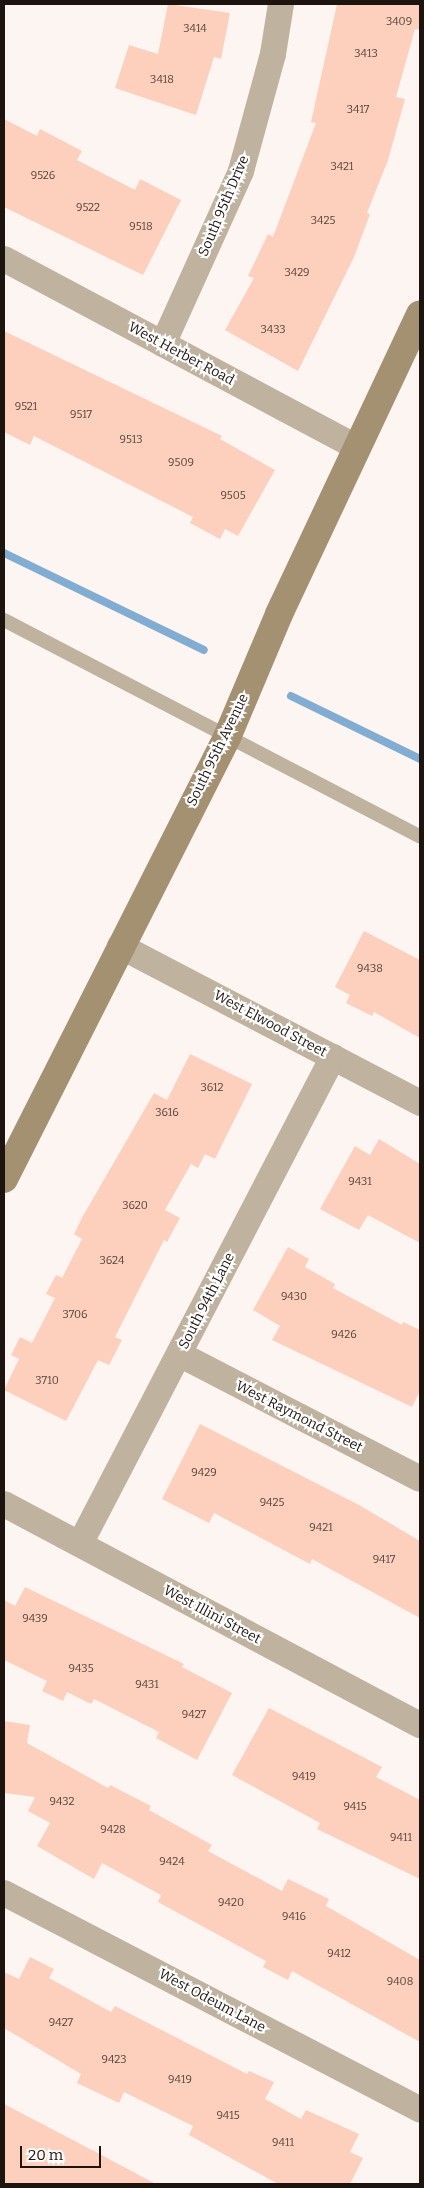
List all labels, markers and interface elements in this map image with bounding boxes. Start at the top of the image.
house number: 3409 [386,15,412,29]
house number: 3414 [183,22,207,36]
house number: 3413 [354,47,378,61]
house number: 3418 [150,73,174,87]
house number: 3417 [347,103,369,117]
street label: South 95th Drive [195,153,253,259]
house number: 3421 [330,160,354,174]
house number: 9526 [31,169,55,183]
house number: 9522 [76,201,100,215]
house number: 3425 [311,214,335,228]
house number: 9518 [129,220,153,234]
house number: 3429 [284,266,310,280]
street label: West Herber Road [125,319,237,389]
house number: 3433 [260,323,286,337]
house number: 9521 [15,400,37,414]
house number: 9517 [70,408,92,422]
house number: 9513 [120,433,142,447]
house number: 9509 [168,456,194,470]
house number: 9505 [220,489,246,503]
street label: South 95th Avenue [184,691,252,809]
house number: 9438 [357,962,383,976]
street label: West Elwood Street [211,987,329,1061]
house number: 3612 [200,1081,224,1095]
house number: 3616 [155,1106,179,1120]
house number: 9431 [348,1175,372,1189]
house number: 3620 [122,1199,148,1213]
street label: South 94th Lane [175,1250,239,1352]
house number: 3624 [99,1254,125,1268]
house number: 9430 [281,1290,307,1304]
house number: 3706 [62,1308,88,1322]
house number: 9426 [331,1328,357,1342]
house number: 3710 [35,1374,59,1388]
street label: West Raymond Street [233,1378,365,1456]
house number: 9429 [191,1466,217,1480]
house number: 9425 [260,1496,284,1510]
house number: 9421 [309,1521,333,1535]
house number: 9417 [373,1553,395,1567]
street label: West Illini Street [160,1582,264,1648]
house number: 9439 [22,1612,48,1626]
house number: 9435 [68,1662,94,1676]
house number: 9431 [135,1678,159,1692]
house number: 9427 [182,1708,206,1722]
house number: 9419 [292,1770,316,1784]
house number: 9432 [49,1795,75,1809]
house number: 9415 [343,1800,367,1814]
house number: 9428 [100,1823,126,1837]
house number: 9411 [390,1831,412,1845]
house number: 9424 [159,1855,185,1869]
house number: 9420 [218,1896,244,1910]
house number: 9416 [282,1910,306,1924]
house number: 9412 [327,1947,351,1961]
street label: West Odeum Lane [156,1966,268,2036]
house number: 9408 [387,1975,413,1989]
house number: 9427 [49,2016,73,2030]
house number: 9423 [101,2053,127,2067]
house number: 9419 [168,2073,192,2087]
house number: 9415 [216,2109,240,2123]
scale bar [22,2136,104,2168]
house number: 9411 [272,2136,294,2150]
text: 20 m [28,2146,63,2164]

